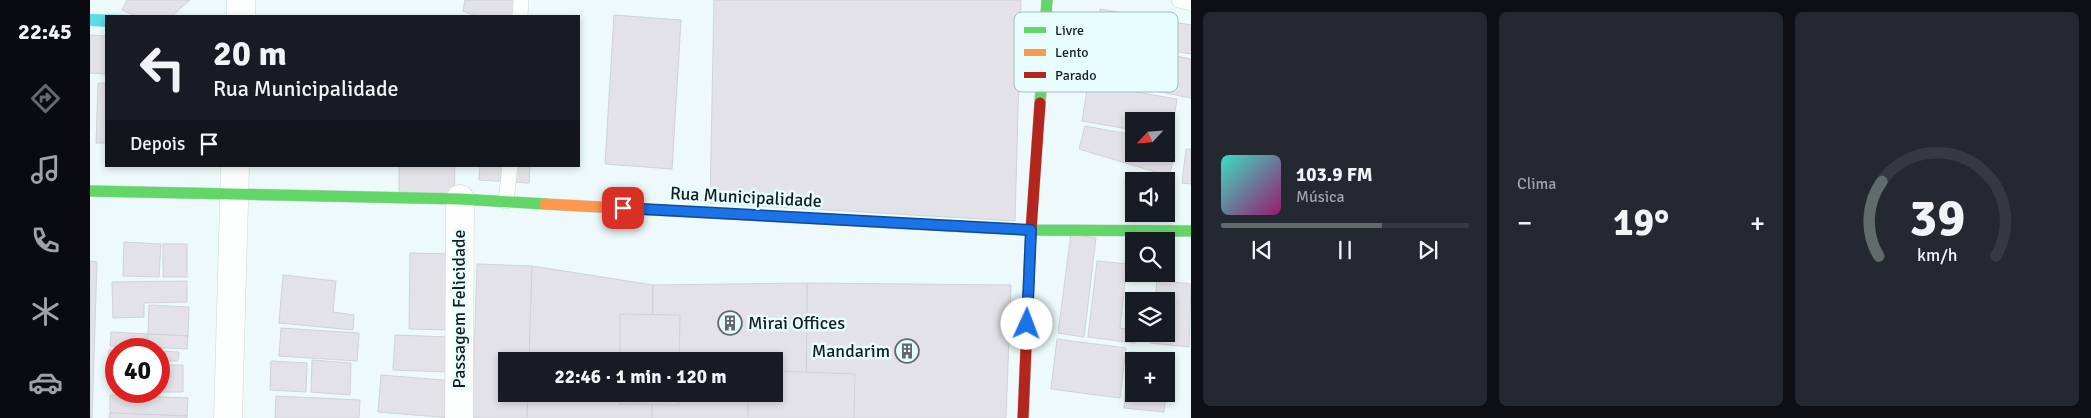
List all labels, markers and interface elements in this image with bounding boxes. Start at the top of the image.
legend [1014,12,1178,92]
text: 22:45 [18,18,72,45]
text: Livre [1055,22,1084,39]
text: 20 m [213,32,287,75]
icon: left [130,35,195,100]
text: Lento [1055,44,1089,61]
text: Parado [1055,67,1097,84]
text: Rua Municipalidade [213,75,399,102]
icon: directions [28,81,63,116]
north arrow [1125,112,1175,162]
map controls [1125,112,1175,402]
icon: arrive [195,130,223,158]
text: Depois [130,132,185,156]
icon: music [28,152,63,187]
text: 103.9 FM [1296,163,1373,187]
button: sound [1125,172,1175,222]
text: Clima [1517,174,1556,194]
street label: Rua Municipalidade [670,182,822,212]
text: 39 [1909,186,1965,250]
pin [602,187,644,229]
text: Música [1296,187,1345,207]
icon: arrive [609,194,637,222]
text: 19° [1613,199,1669,246]
text: − [1517,206,1532,240]
text: + [1750,206,1765,240]
icon: phone [28,223,63,258]
street label: Passagem Felicidade [448,229,470,389]
button: search [1125,232,1175,282]
icon: previous [1248,236,1276,264]
icon: pause [1331,236,1359,264]
icon: next [1414,236,1442,264]
text: km/h [1917,244,1957,266]
button: layers [1125,292,1175,342]
icon: climate [28,294,63,329]
position arrow [1000,297,1052,349]
building icon: Mirai Offices [717,310,743,336]
place label: Mirai Offices [748,312,845,334]
speed limit sign: 40 [105,338,170,403]
building icon: Mandarim [894,338,920,364]
place label: Mandarim [812,340,890,362]
button: + [1125,352,1175,402]
icon: car [28,365,63,400]
text: 22:46 · 1 min · 120 m [554,365,727,389]

